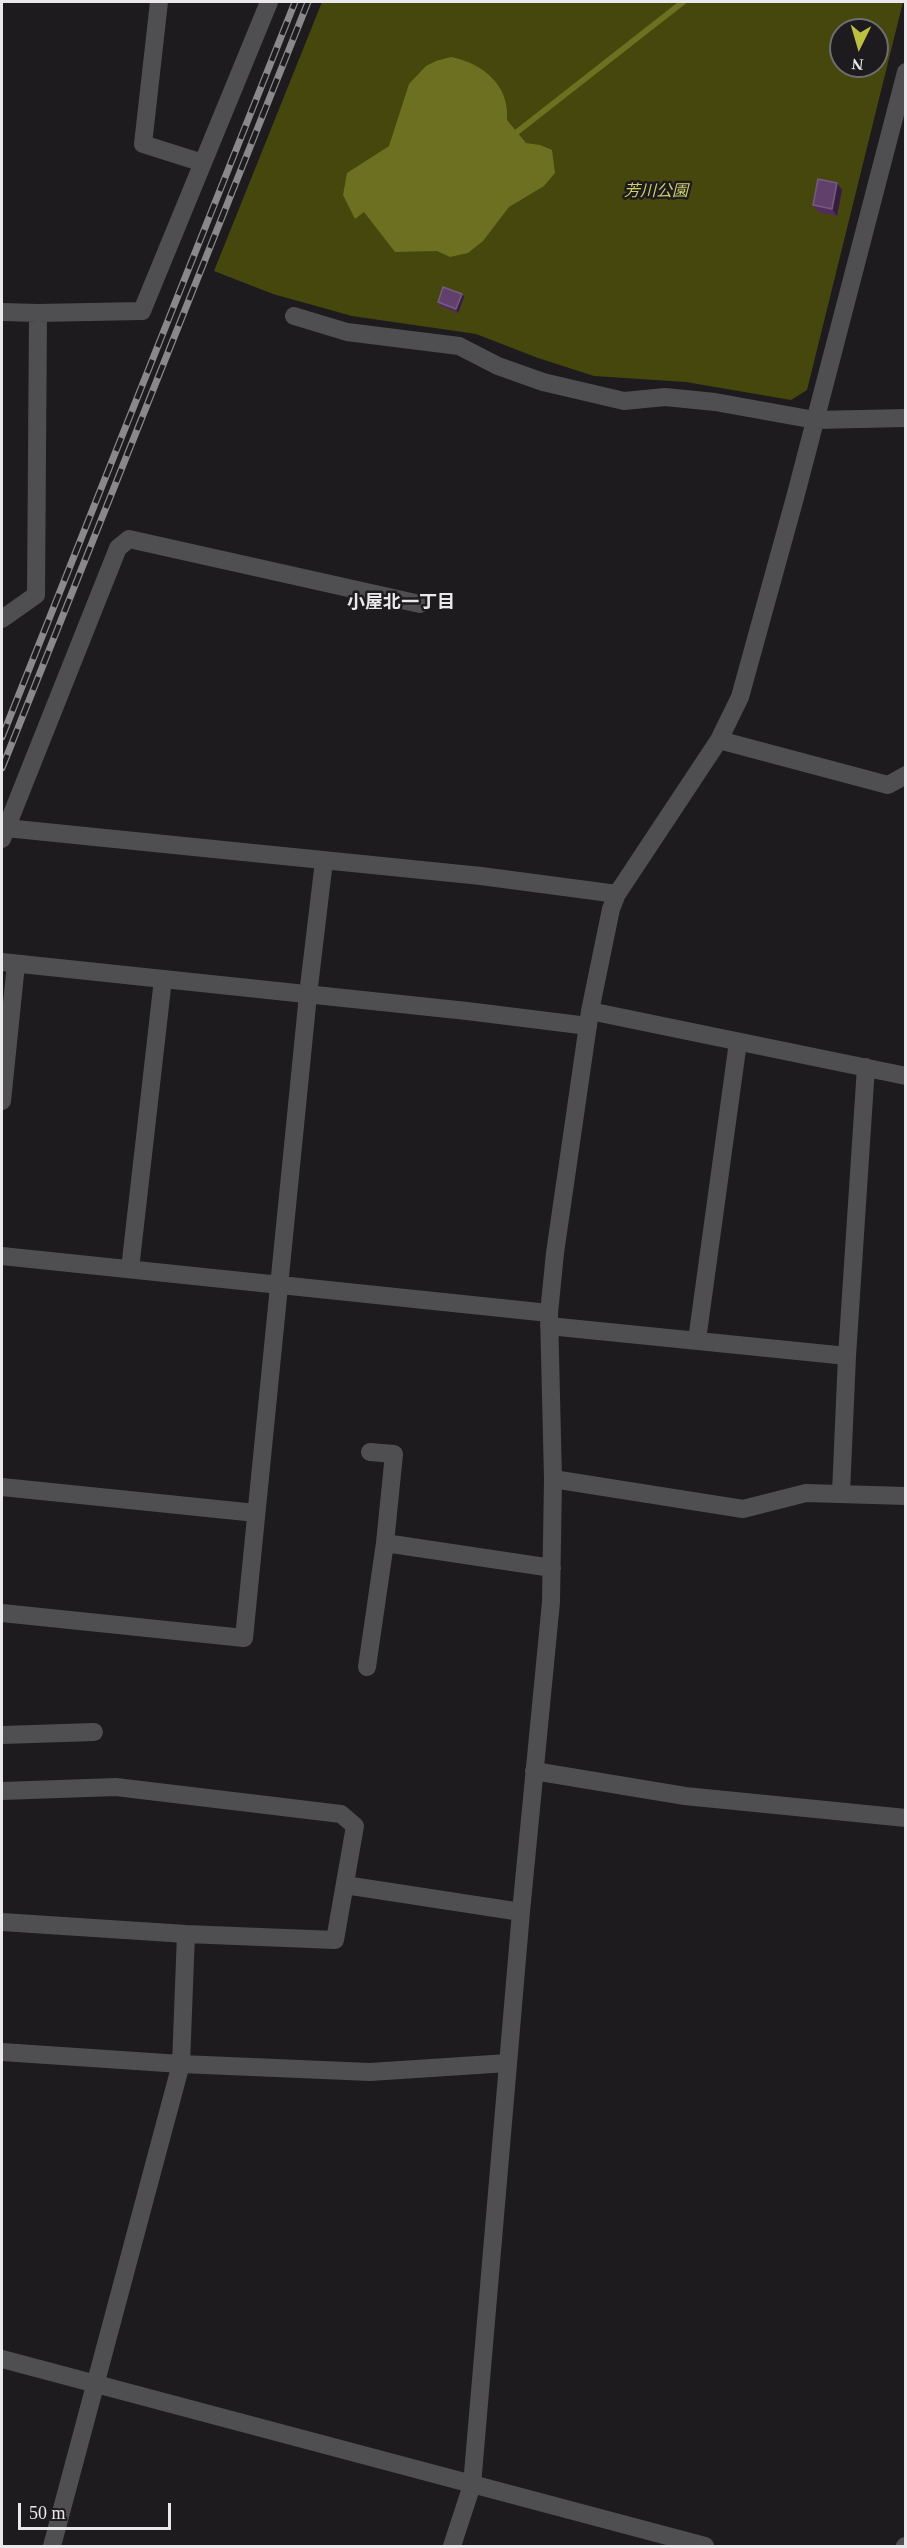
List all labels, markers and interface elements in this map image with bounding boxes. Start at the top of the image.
north arrow [829,18,889,78]
text: N [851,55,864,73]
park label: 芳川公園 [624,180,688,200]
district label: 小屋北一丁目 [347,590,455,612]
scale bar [21,2491,174,2529]
text: 50 m [29,2503,66,2523]

